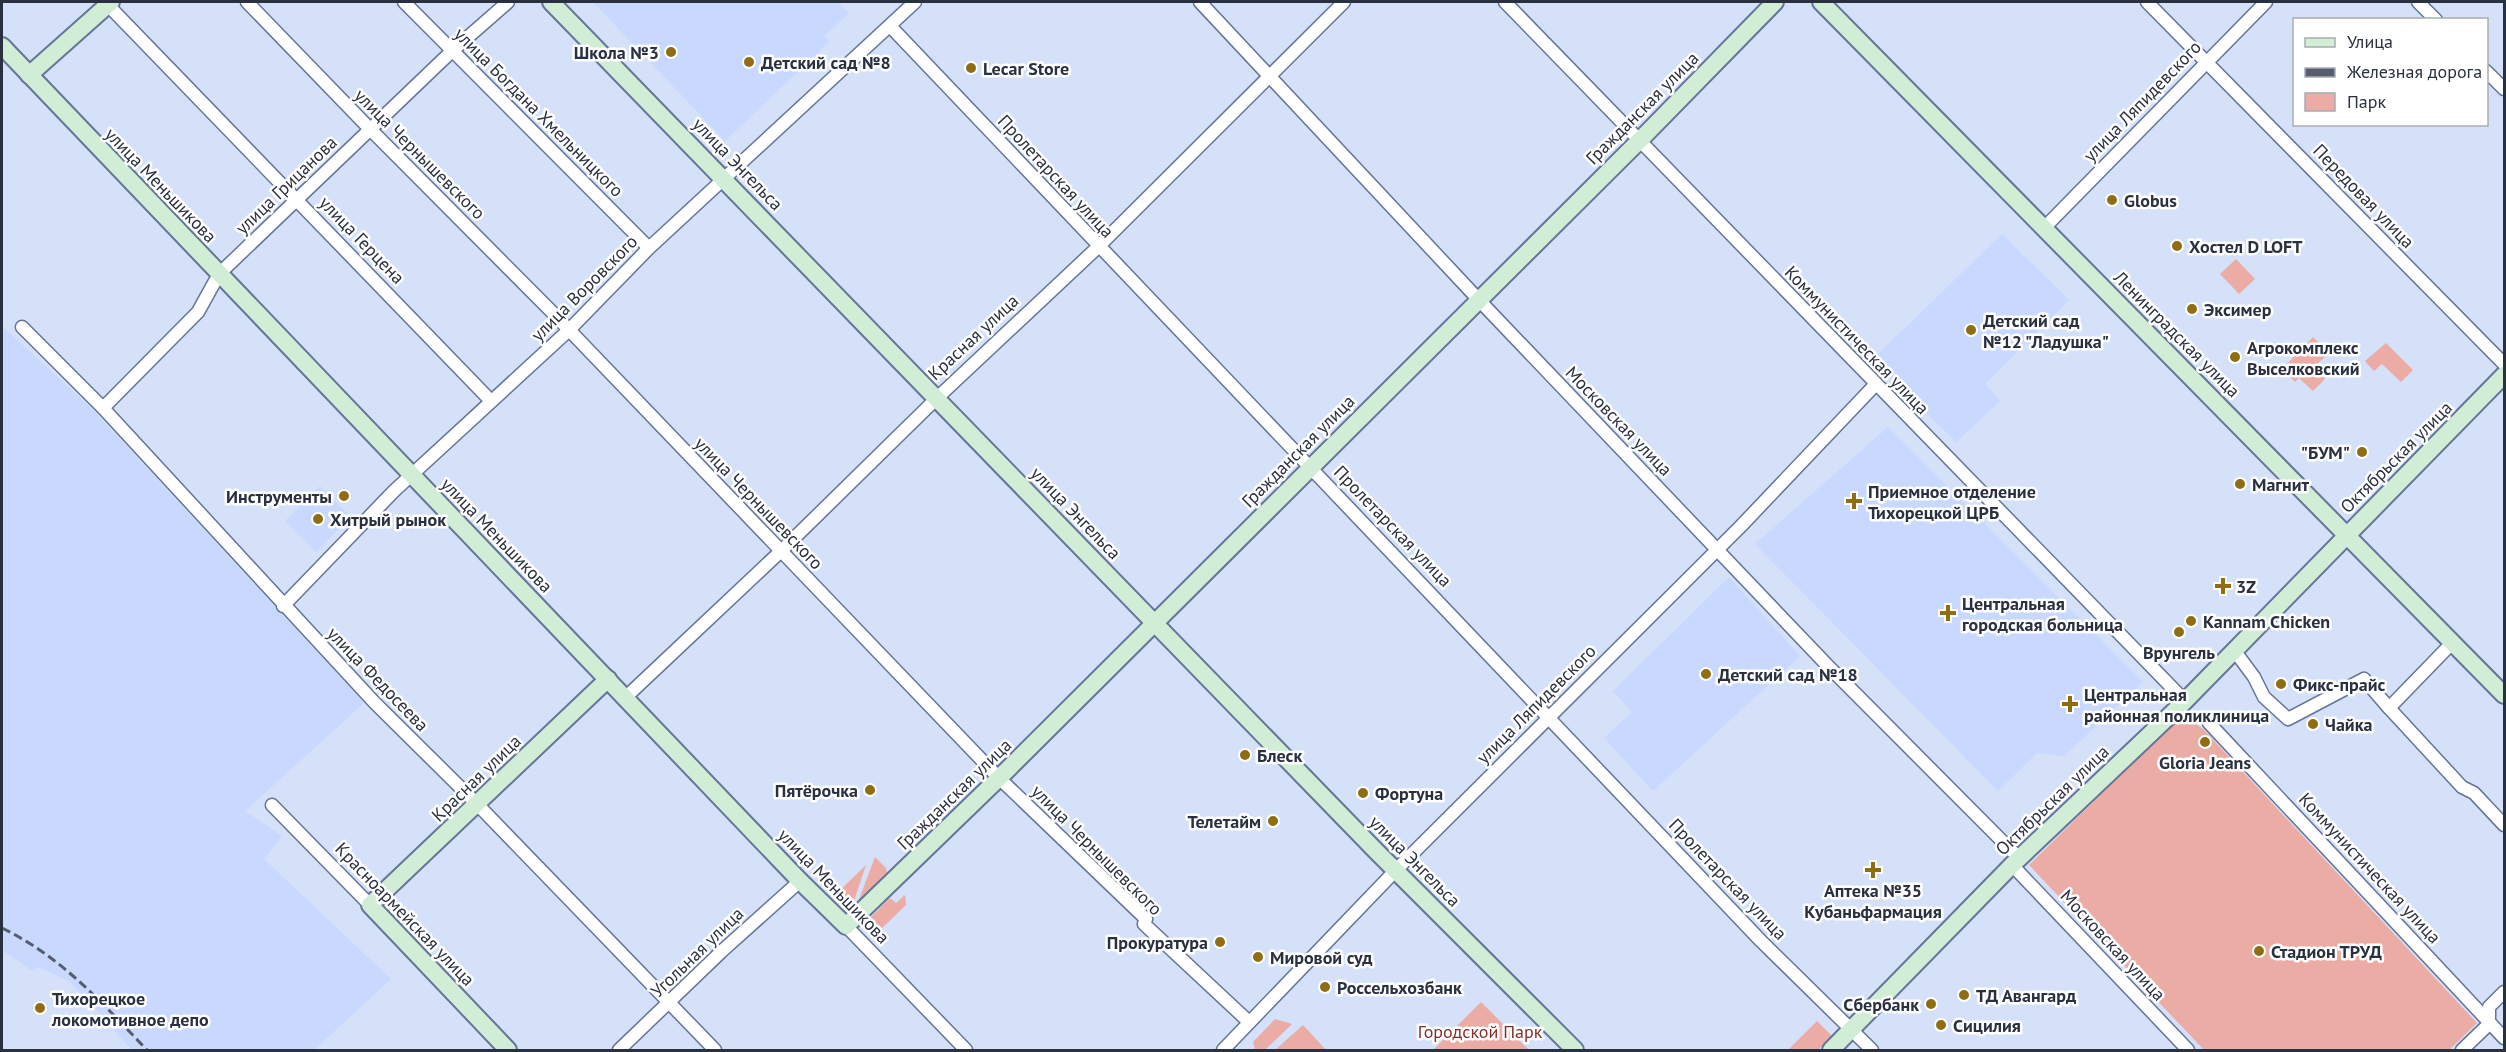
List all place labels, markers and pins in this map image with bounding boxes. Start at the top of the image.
place label: Школа №3 [574,41,659,64]
marker: Школа №3 [664,45,678,59]
place label: Детский сад №8 [761,51,891,74]
marker: Детский сад №8 [742,55,756,69]
place label: Lecar Store [983,57,1069,80]
marker: Lecar Store [964,61,978,75]
place label: Globus [2124,189,2177,212]
marker: Globus [2105,193,2119,207]
place label: Хостел D LOFT [2189,235,2303,258]
marker: Хостел D LOFT [2170,239,2184,253]
place label: Эксимер [2204,298,2272,321]
marker: Эксимер [2185,302,2199,316]
place label: Детский сад №12 "Ладушка" [1983,309,2109,353]
marker: Детский сад №12 "Ладушка" [1964,323,1978,337]
place label: Агрокомплекс Выселковский [2247,336,2360,380]
marker: Агрокомплекс Выселковский [2228,350,2242,364]
place label: "БУМ" [2301,441,2350,464]
marker: "БУМ" [2355,445,2369,459]
place label: Магнит [2252,473,2310,496]
marker: Магнит [2233,477,2247,491]
place label: Приемное отделение Тихорецкой ЦРБ [1868,480,2036,524]
place label: Инструменты [226,485,332,508]
marker: Инструменты [337,489,351,503]
marker: Приемное отделение Тихорецкой ЦРБ [1845,492,1863,510]
place label: Хитрый рынок [330,508,446,531]
marker: Хитрый рынок [311,512,325,526]
place label: 3Z [2236,575,2256,598]
marker: 3Z [2214,577,2232,595]
place label: Центральная городская больница [1962,592,2123,636]
marker: Центральная городская больница [1939,604,1957,622]
place label: Kannam Chicken [2203,610,2330,633]
marker: Kannam Chicken [2184,614,2198,628]
marker: Врунгель [2172,625,2186,639]
place label: Врунгель [2143,641,2215,664]
place label: Детский сад №18 [1718,663,1858,686]
marker: Детский сад №18 [1699,667,1713,681]
place label: Фикс-прайс [2293,673,2385,696]
marker: Фикс-прайс [2274,677,2288,691]
place label: Центральная районная поликлиница [2084,683,2269,727]
marker: Центральная районная поликлиница [2061,695,2079,713]
place label: Чайка [2325,713,2372,736]
marker: Чайка [2306,717,2320,731]
marker: Gloria Jeans [2198,735,2212,749]
place label: Блеск [1257,744,1302,767]
marker: Блеск [1238,748,1252,762]
place label: Gloria Jeans [2159,751,2251,774]
place label: Пятёрочка [775,779,858,802]
place label: Фортуна [1375,782,1443,805]
marker: Пятёрочка [863,783,877,797]
marker: Фортуна [1356,786,1370,800]
place label: Телетайм [1187,810,1261,833]
marker: Телетайм [1266,814,1280,828]
marker: Аптека №35 Кубаньфармация [1866,863,1880,877]
place label: Аптека №35 Кубаньфармация [1804,879,1942,923]
place label: Прокуратура [1107,931,1208,954]
marker: Прокуратура [1213,935,1227,949]
place label: Стадион ТРУД [2271,940,2382,963]
marker: Стадион ТРУД [2252,944,2266,958]
place label: Мировой суд [1270,946,1373,969]
marker: Мировой суд [1251,950,1265,964]
place label: Россельхозбанк [1337,976,1462,999]
marker: Россельхозбанк [1318,980,1332,994]
place label: ТД Авангард [1976,984,2076,1007]
place label: Тихорецкое локомотивное депо [51,987,209,1031]
marker: ТД Авангард [1957,988,1971,1002]
place label: Сбербанк [1843,993,1919,1016]
marker: Сбербанк [1924,997,1938,1011]
marker: Тихорецкое локомотивное депо [33,1001,47,1015]
place label: Сицилия [1953,1014,2021,1037]
marker: Сицилия [1934,1018,1948,1032]

